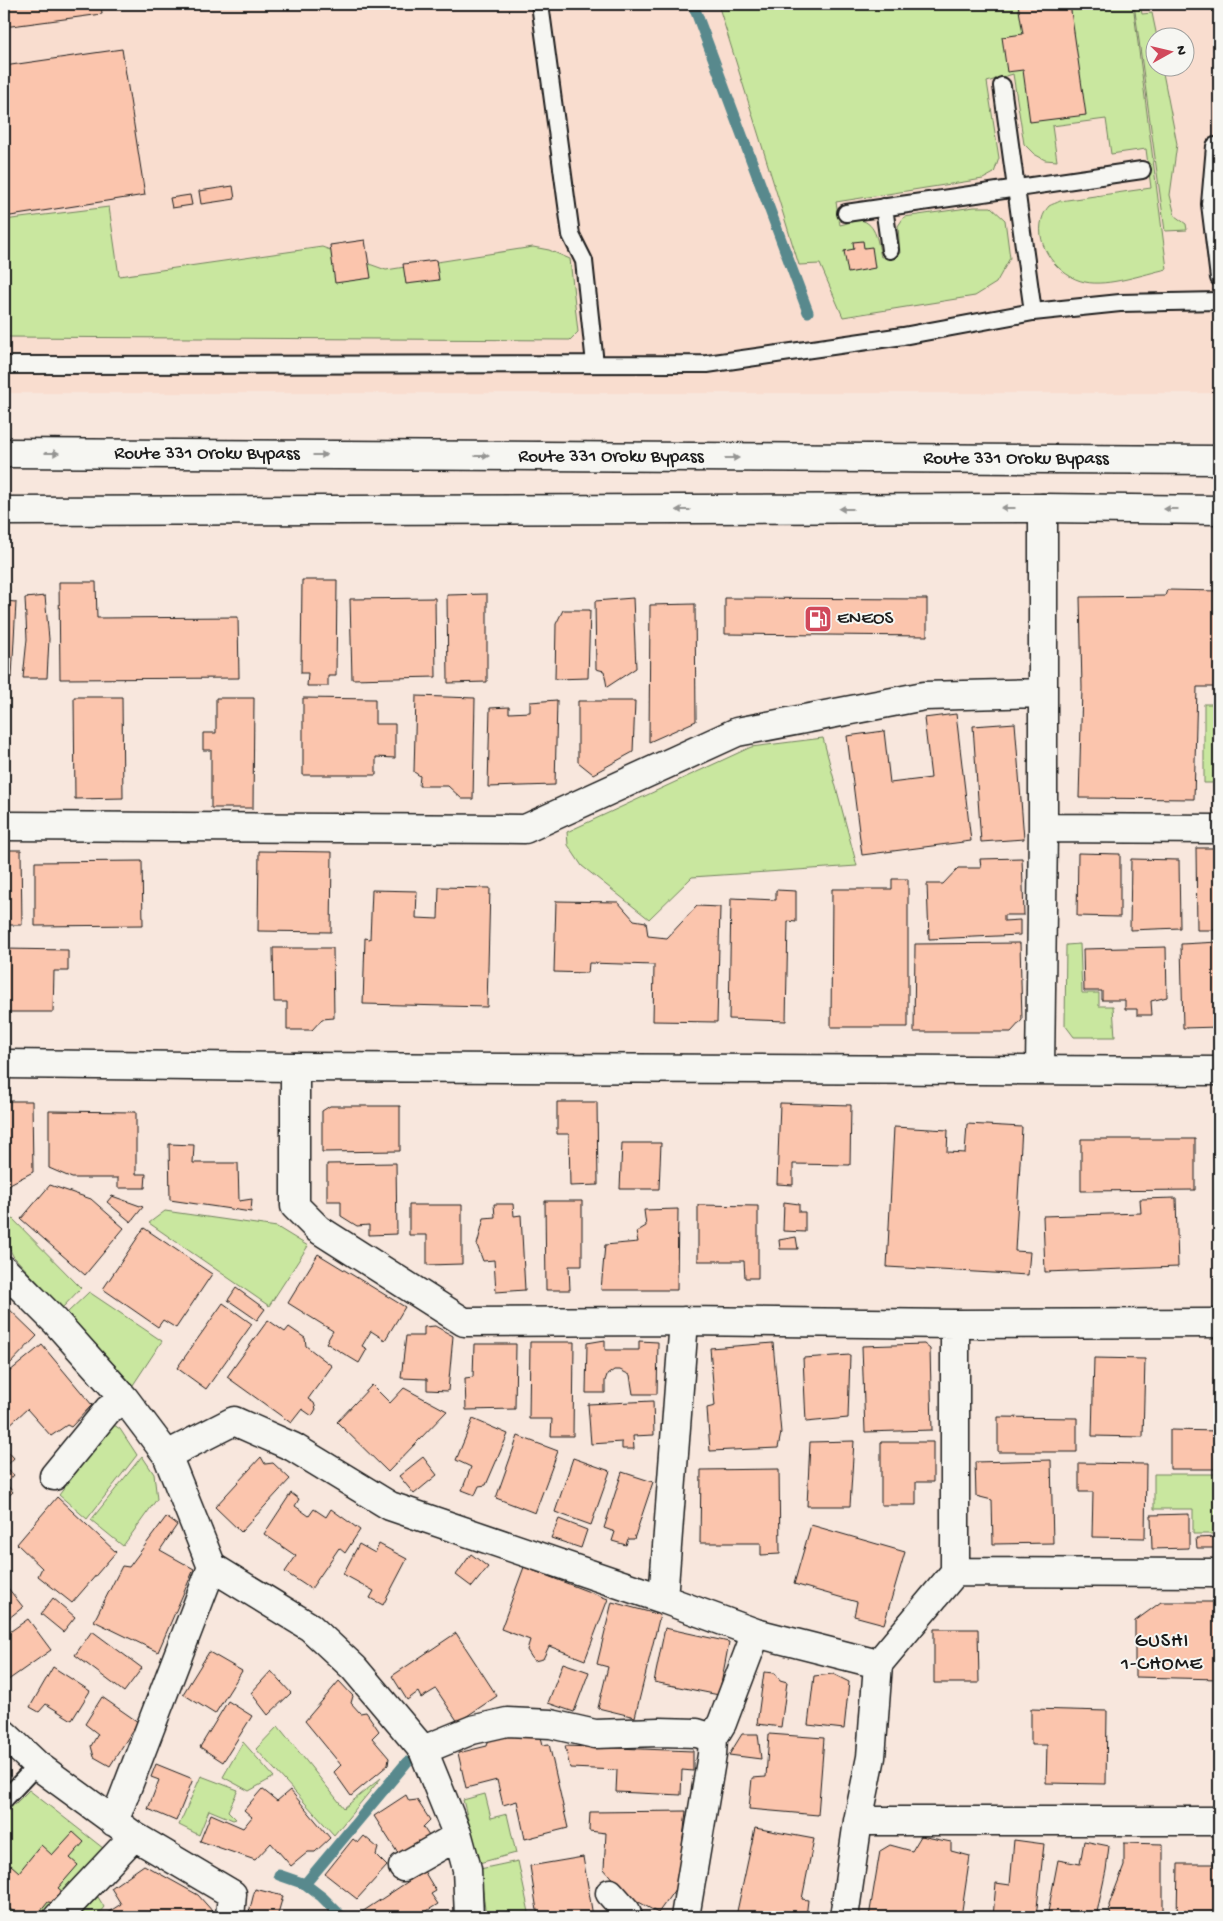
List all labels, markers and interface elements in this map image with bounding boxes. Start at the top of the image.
north arrow [1146,28,1196,78]
text: N [1171,45,1189,56]
street label: Route 331 Oroku Bypass [114,443,301,466]
street label: Route 331 Oroku Bypass [518,446,705,469]
street label: Route 331 Oroku Bypass [923,448,1110,471]
one-way arrow [45,449,61,457]
one-way arrow [312,451,328,459]
one-way arrow [475,452,491,460]
one-way arrow [725,454,741,462]
one-way arrow [1000,504,1016,512]
one-way arrow [837,505,853,513]
one-way arrow [1162,505,1178,513]
one-way arrow [675,506,691,514]
fuel station icon: ENEOS [803,604,833,634]
place label: ENEOS [837,608,894,631]
district label: GUSHI 1-CHOME [1120,1631,1204,1677]

